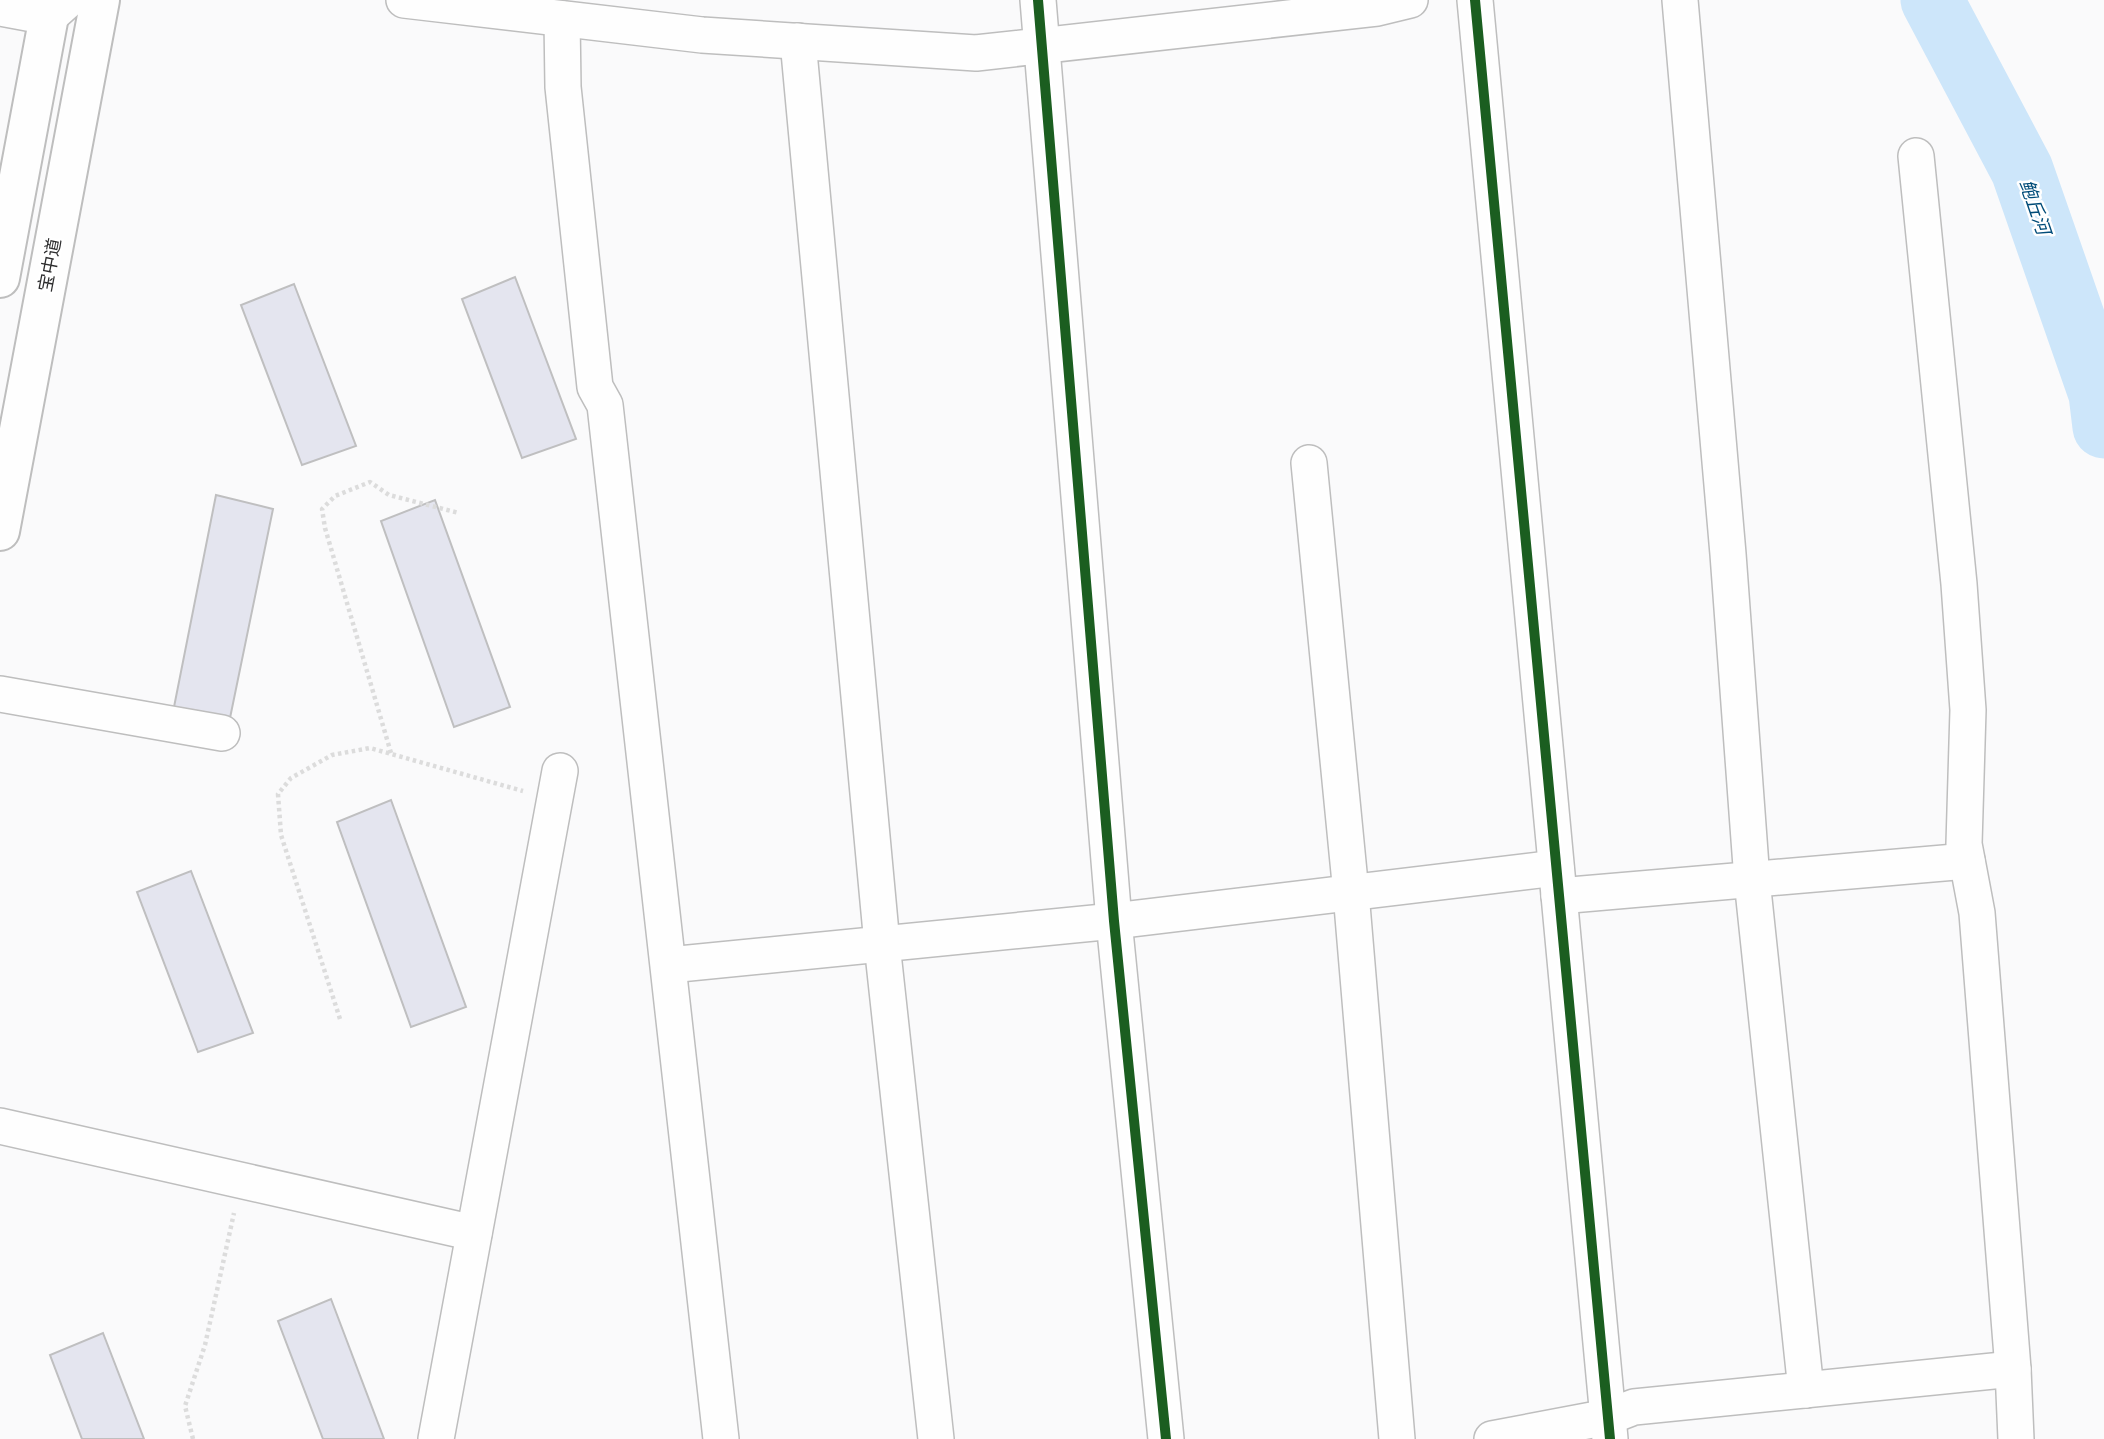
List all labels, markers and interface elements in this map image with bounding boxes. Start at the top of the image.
water label: 鲍丘河 [2015,176,2056,241]
street label: 宝中道 [34,236,66,294]

